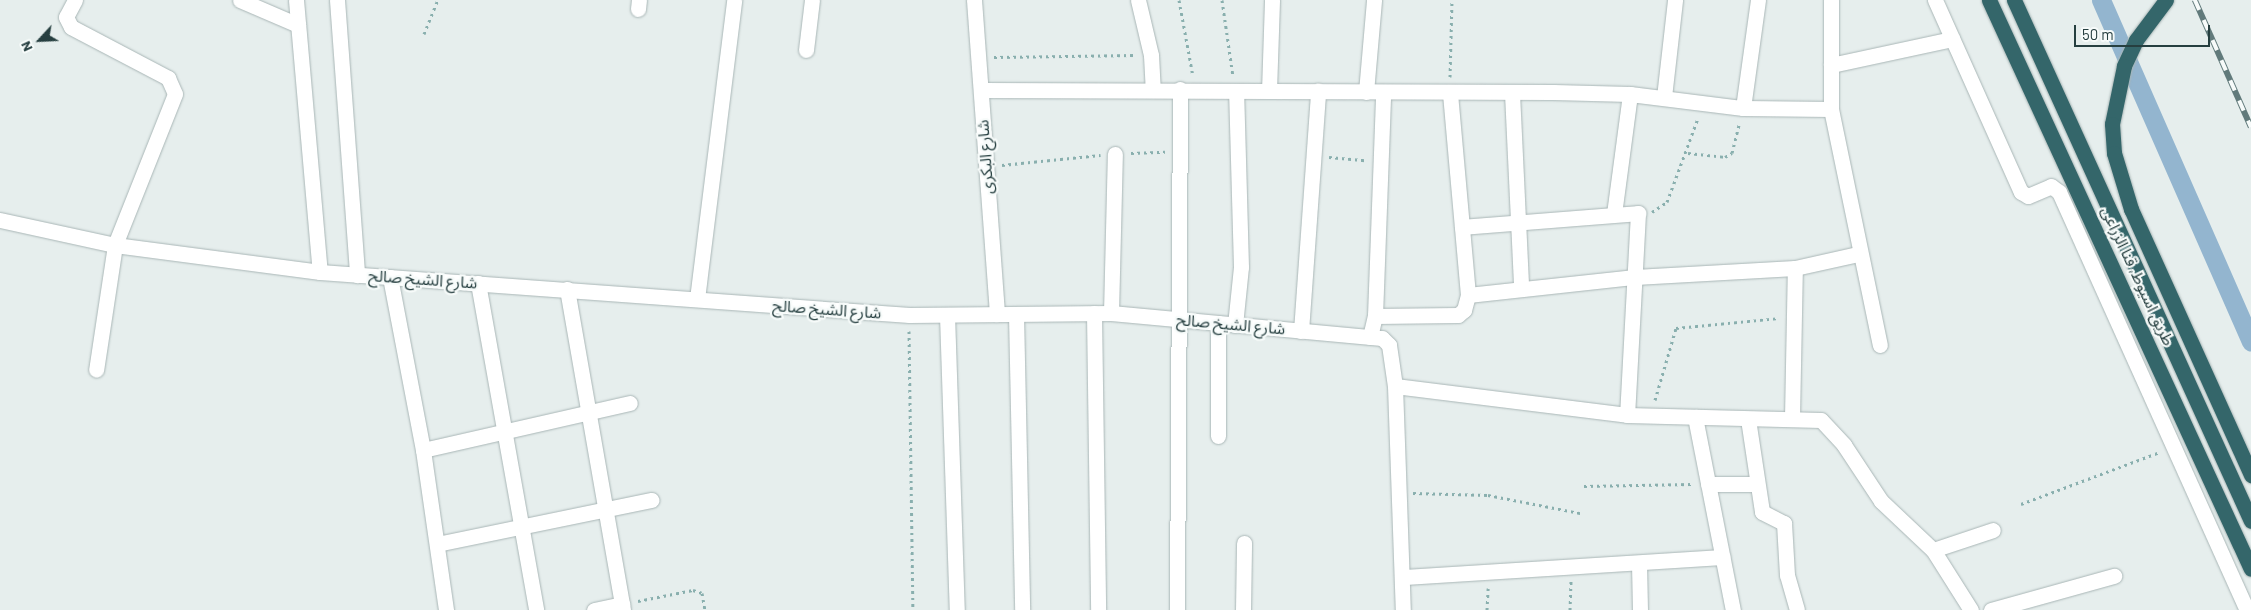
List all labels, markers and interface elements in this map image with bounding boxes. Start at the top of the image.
north arrow [15,15,65,65]
scale bar [2076,15,2212,47]
text: 50 m [2082,25,2114,43]
text: N [16,39,36,54]
street label: شارع البكرى [973,119,997,195]
street label: طريق اسيوط, قنا الزراعى [2097,203,2179,349]
street label: شارع الشيخ صالح [368,266,478,292]
street label: شارع الشيخ صالح [772,296,882,322]
street label: شارع الشيخ صالح [1176,310,1286,338]

